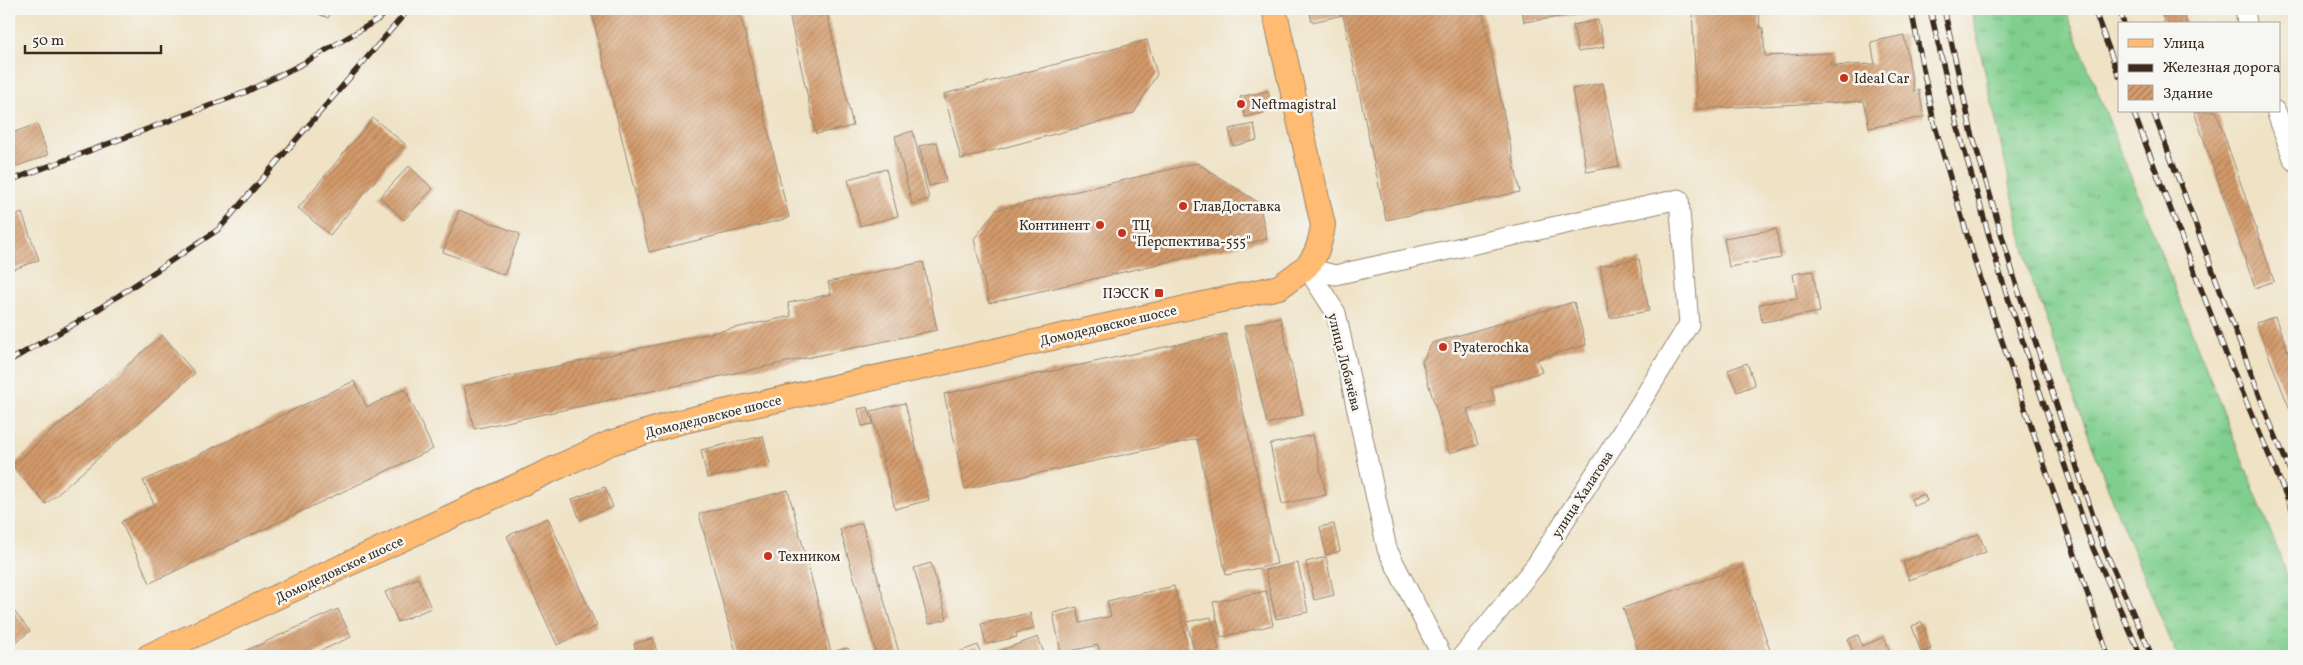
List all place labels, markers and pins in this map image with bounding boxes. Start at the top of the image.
place label: Ideal Car [1854,70,1910,89]
marker: Ideal Car [1838,72,1850,84]
place label: Neftmagistral [1251,96,1336,115]
marker: Neftmagistral [1235,98,1247,110]
place label: ГлавДоставка [1193,198,1281,217]
marker: ГлавДоставка [1177,200,1189,212]
place label: Континент [1019,217,1090,236]
place label: ТЦ "Перспектива-555" [1132,217,1251,252]
marker: Континент [1094,219,1106,231]
marker: ТЦ "Перспектива-555" [1116,227,1128,239]
place label: ПЭССК [1103,285,1150,304]
marker: ПЭССК [1153,287,1165,299]
place label: Pyaterochka [1453,339,1529,358]
marker: Pyaterochka [1437,341,1449,353]
place label: Техником [778,548,841,567]
marker: Техником [762,550,774,562]

